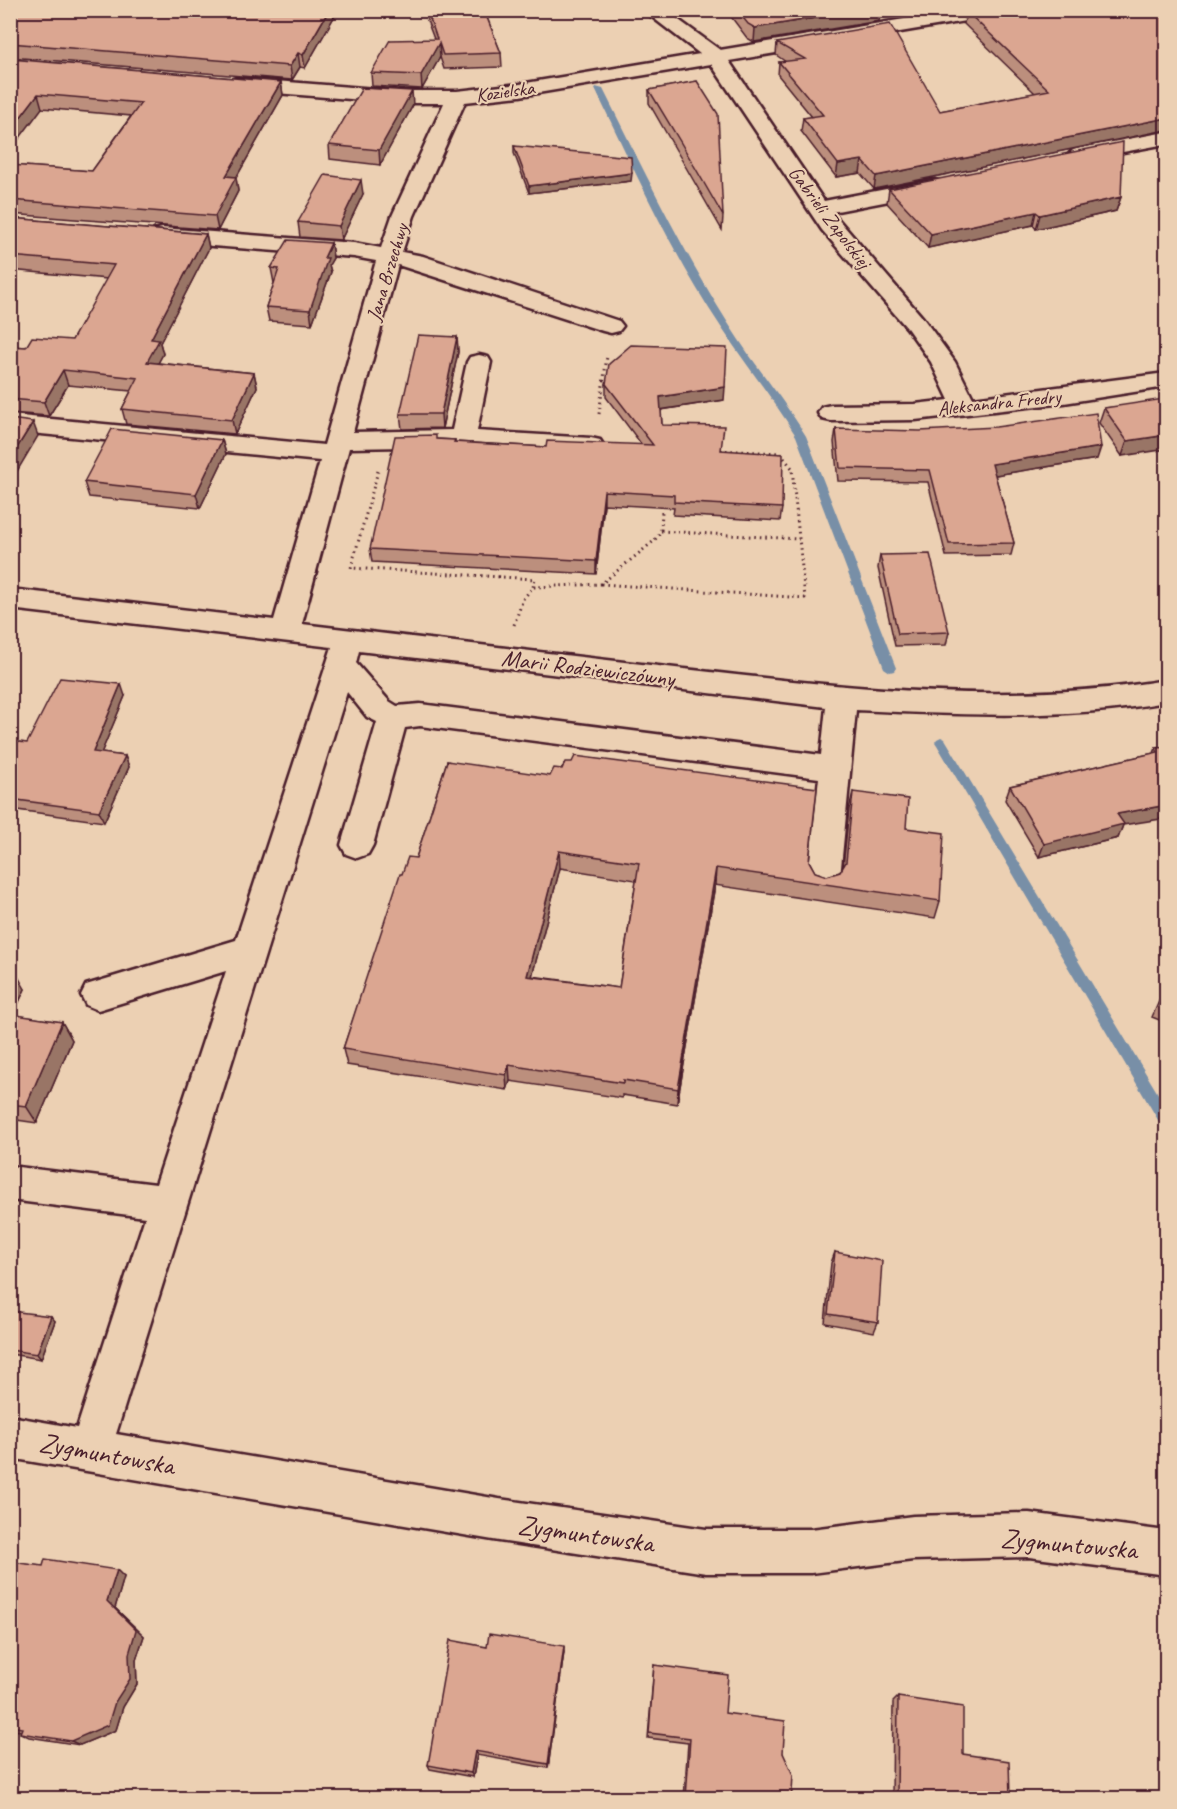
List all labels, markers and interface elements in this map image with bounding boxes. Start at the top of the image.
street label: Kozielska [474,75,537,108]
street label: Gabrieli Zapolskiej [783,161,878,276]
street label: Jana Brzechwy [361,219,415,325]
street label: Aleksandra Fredry [936,383,1064,421]
street label: Marii Rodziewiczówny [500,643,678,694]
street label: Zygmuntowska [37,1424,180,1483]
street label: Zygmuntowska [516,1507,659,1561]
street label: Zygmuntowska [999,1520,1141,1567]

